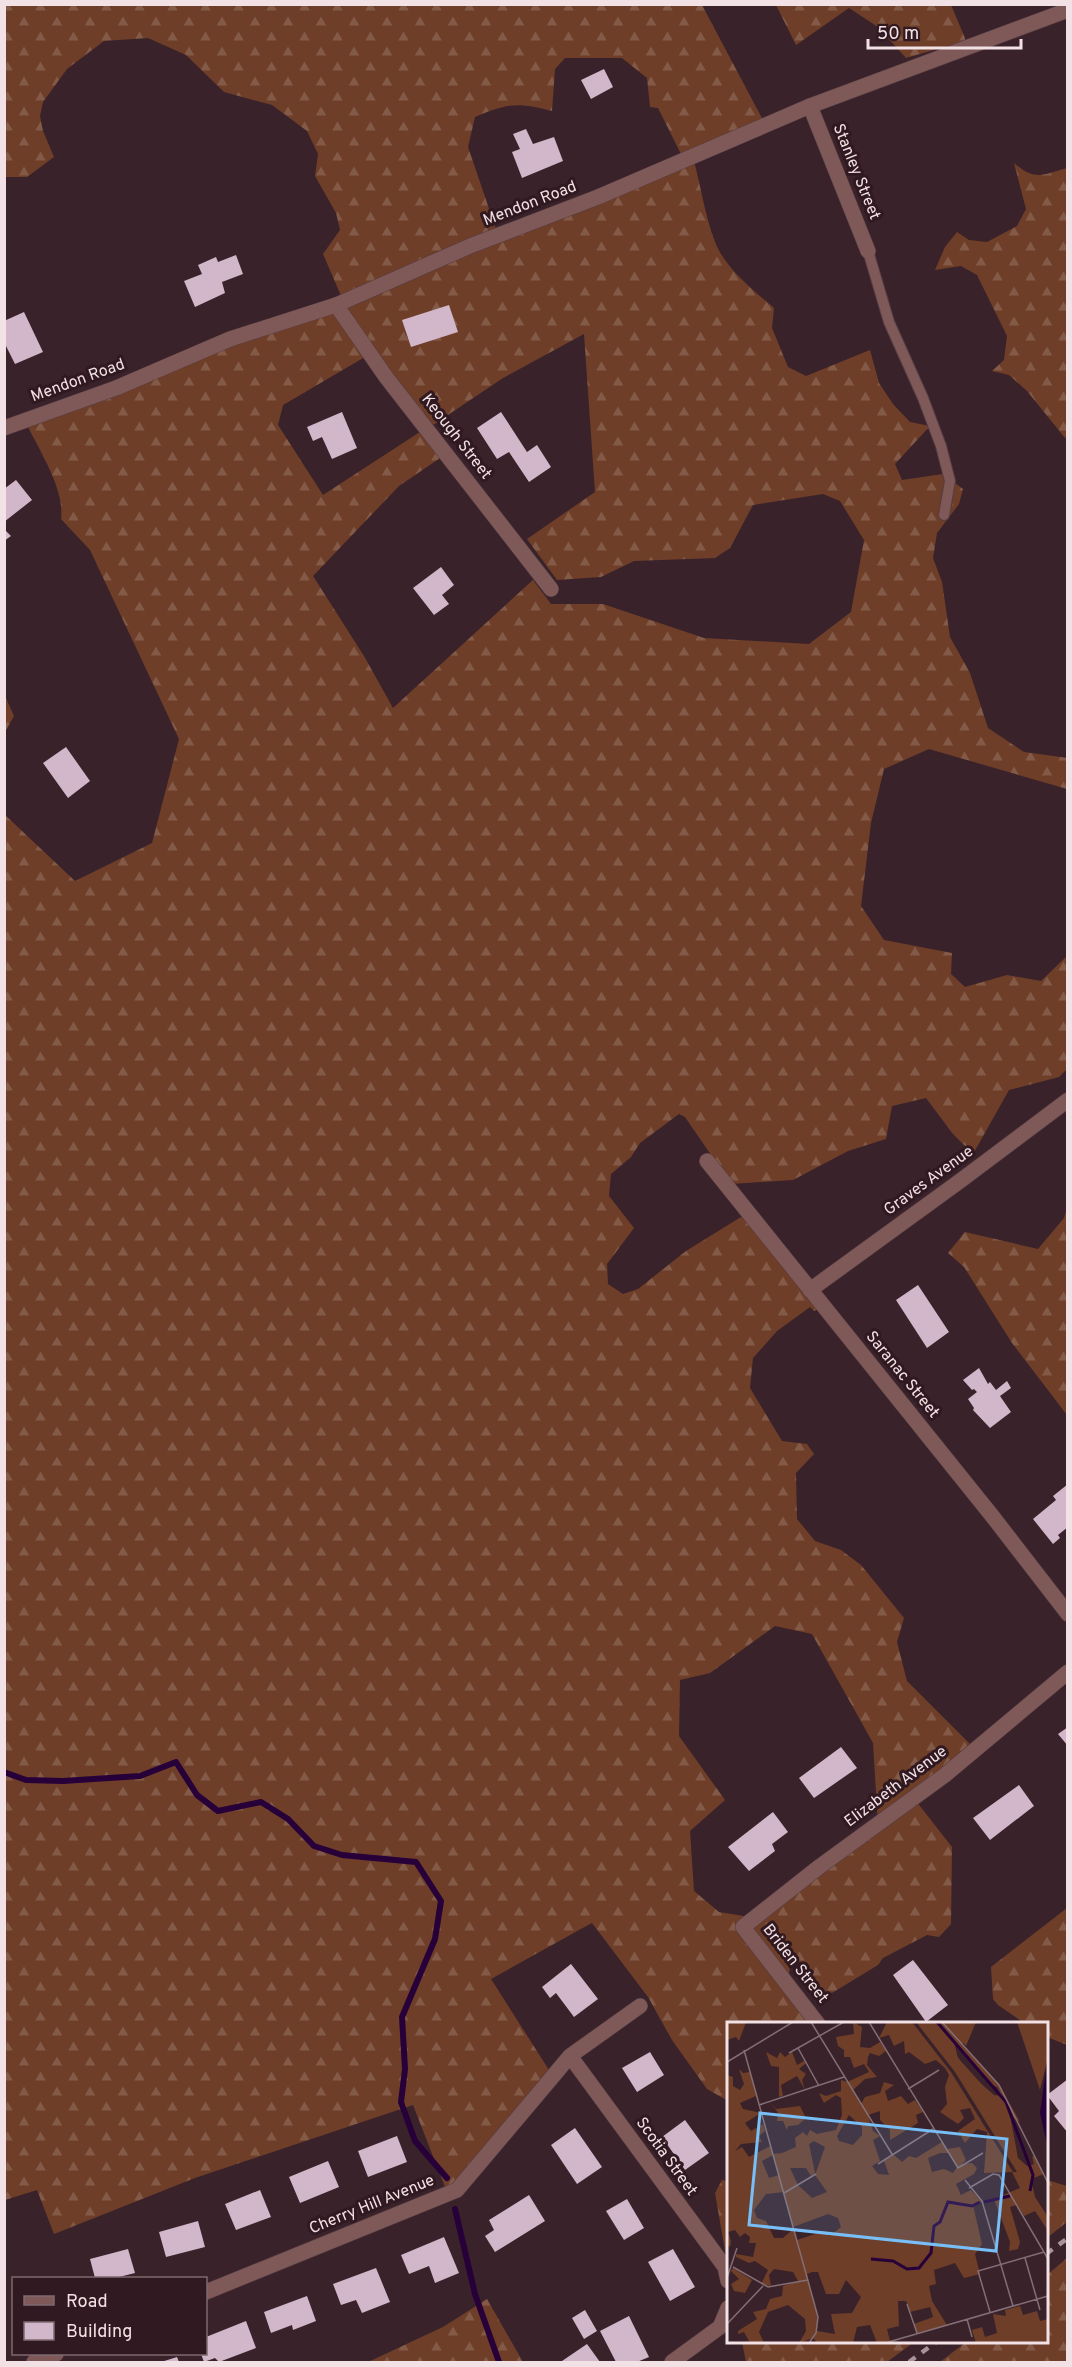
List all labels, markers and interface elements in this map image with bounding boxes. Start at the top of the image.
scale bar [868,12,1021,50]
text: 50 m [877,23,919,46]
street label: Stanley Street [828,121,884,223]
street label: Mendon Road [480,177,580,231]
street label: Mendon Road [28,355,128,407]
street label: Keough Street [416,390,496,484]
street label: Graves Avenue [880,1142,978,1220]
street label: Saranac Street [861,1327,943,1423]
street label: Elizabeth Avenue [841,1742,951,1832]
street label: Briden Street [758,1920,832,2008]
inset map [727,2022,1048,2343]
street label: Scotia Street [631,2114,701,2200]
street label: Cherry Hill Avenue [306,2171,438,2239]
legend [12,2277,207,2355]
text: Road [66,2291,108,2314]
text: Building [66,2321,132,2344]

